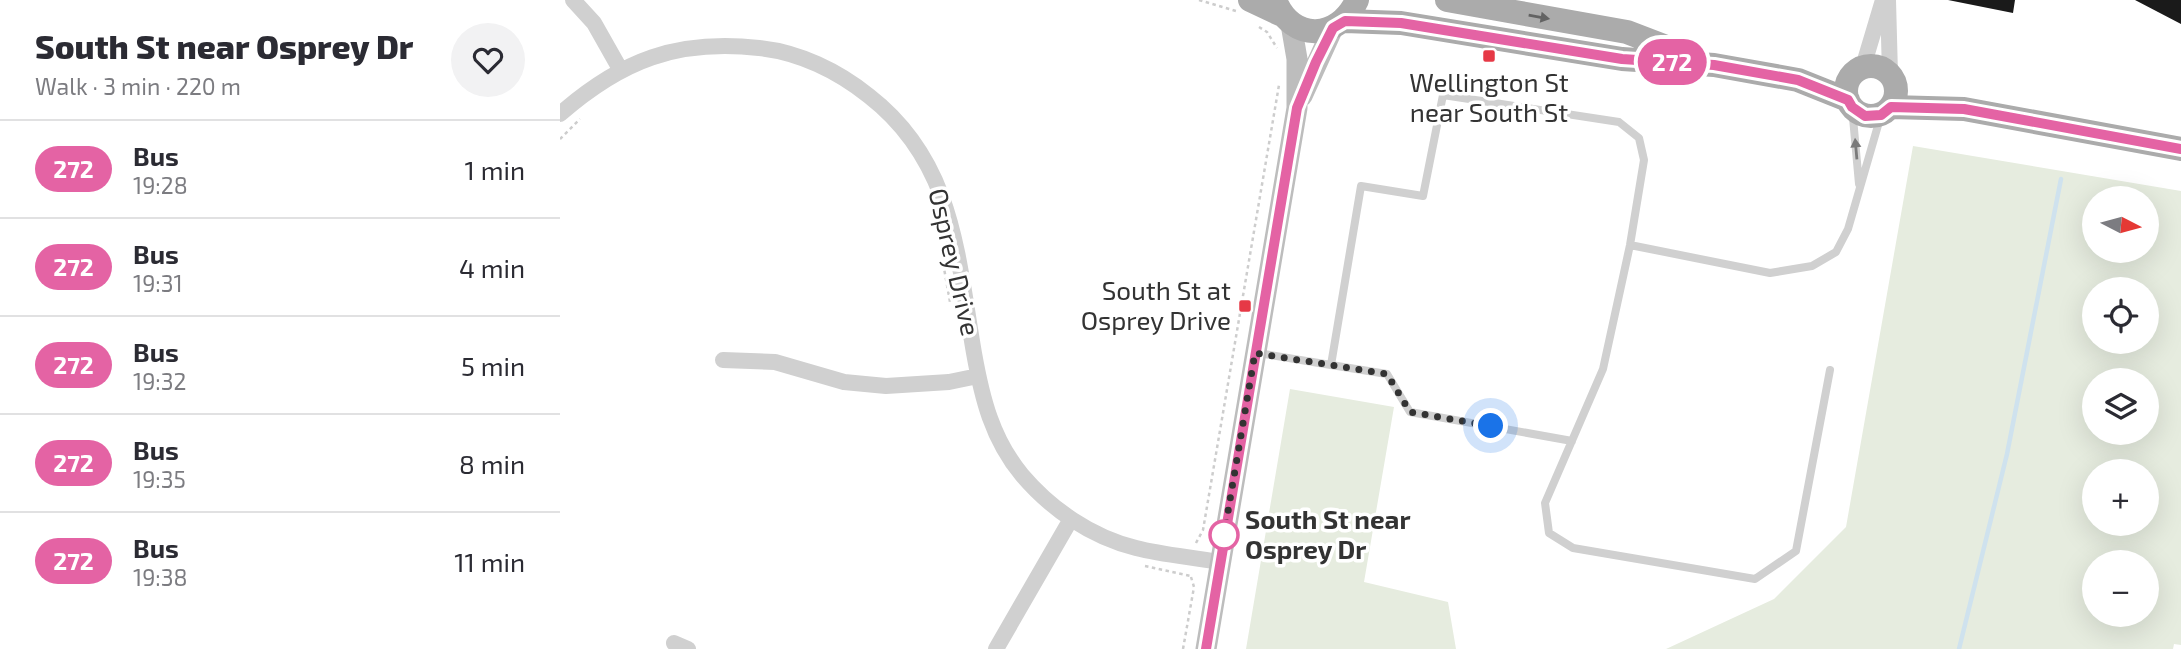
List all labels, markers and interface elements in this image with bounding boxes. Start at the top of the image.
one-way arrow [1528,11,1550,22]
button: heart [451,23,525,97]
text: South St near Osprey Dr [35,26,413,66]
line badge: 272 [1632,39,1712,85]
text: 272 [1652,47,1692,76]
marker: Wellington St near South St [1481,48,1497,64]
place label: Wellington St near South St [1409,66,1569,127]
text: Walk · 3 min · 220 m [35,72,241,100]
one-way arrow [1850,137,1861,159]
text: Bus [133,140,179,171]
text: 272 [53,154,94,183]
text: 1 min [465,154,525,185]
text: 19:28 [133,171,188,199]
street label: Osprey Drive [923,185,987,338]
north arrow [2082,186,2160,262]
map controls [2082,186,2159,627]
text: Bus [133,238,179,269]
text: 272 [53,252,94,281]
text: 4 min [459,252,525,283]
text: 19:31 [133,269,183,297]
place label: South St at Osprey Drive [1081,274,1231,335]
button: locate [2082,277,2159,354]
marker: South St at Osprey Drive [1237,298,1253,314]
text: Bus [133,336,179,367]
text: 272 [53,350,94,379]
text: 5 min [461,350,525,381]
text: 19:32 [133,367,186,395]
button: layers [2082,368,2159,445]
your location [1473,408,1508,443]
text: Bus [133,434,179,465]
text: 272 [53,448,94,477]
text: 8 min [459,448,525,479]
button: + [2082,459,2159,536]
text: 19:35 [133,465,186,493]
place label: South St near Osprey Dr [1245,503,1411,565]
marker: South St near Osprey Dr [1209,520,1239,550]
text: Bus [133,532,179,563]
text: 272 [53,546,94,575]
text: 11 min [454,546,525,577]
button: − [2082,550,2159,627]
text: 19:38 [133,563,188,591]

